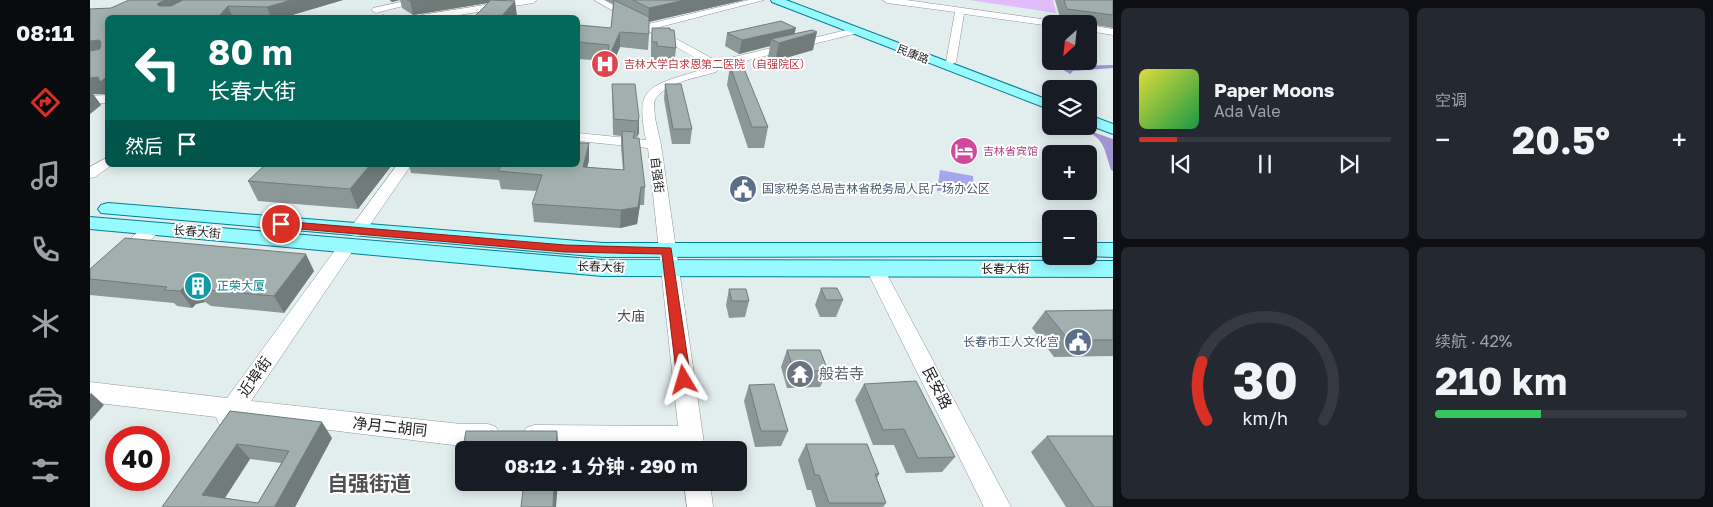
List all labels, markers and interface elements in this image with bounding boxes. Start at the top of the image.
north arrow [1042,15,1098,70]
map controls [1042,15,1097,265]
text: 08:11 [16,19,74,46]
text: 80 m [208,31,293,73]
icon: left [125,35,190,100]
street label: 民康路 [895,42,931,66]
hospital icon: 吉林大学白求恩第二医院（自强院区） [590,49,620,79]
place label: 吉林大学白求恩第二医院（自强院区） [624,57,811,70]
text: 长春大街 [208,77,296,104]
text: Paper Moons [1214,78,1334,101]
button: layers [1042,80,1097,135]
icon: directions [28,85,63,120]
text: 空调 [1435,90,1467,110]
text: Ada Vale [1214,101,1280,121]
text: 20.5° [1512,117,1610,162]
text: − [1435,123,1450,156]
text: + [1672,123,1687,156]
icon: arrive [173,130,201,158]
text: 然后 [125,134,163,157]
hotel icon: 吉林省宾馆 [949,136,979,166]
place label: 吉林省宾馆 [983,144,1038,157]
button: + [1042,145,1097,200]
icon: previous [1167,150,1195,178]
icon: pause [1251,150,1279,178]
icon: next [1335,150,1363,178]
street label: 自强街 [648,156,667,194]
icon: music [28,158,63,193]
public building icon: 国家税务总局吉林省税务局人民广场办公区 [728,174,758,204]
place label: 国家税务总局吉林省税务局人民广场办公区 [762,181,990,196]
pin [260,203,302,245]
icon: arrive [267,210,295,238]
button: − [1042,210,1097,265]
street label: 长春大街 [172,222,222,241]
icon: phone [28,232,63,267]
street label: 长春大街 [577,258,625,275]
street label: 长春大街 [981,261,1029,276]
building icon: 正荣大厦 [183,271,213,301]
place label: 正荣大厦 [217,278,265,293]
icon: climate [28,306,63,341]
district label: 大庙 [617,307,645,324]
public building icon: 长春市工人文化宫 [1063,327,1093,357]
text: 续航 · 42% [1435,331,1512,351]
place label: 长春市工人文化宫 [963,334,1059,349]
text: 30 [1232,348,1298,410]
street label: 近埠街 [234,353,274,400]
position arrow [657,353,709,405]
text: 210 km [1435,358,1567,403]
temple icon: 般若寺 [785,359,815,389]
street label: 民安路 [920,363,956,412]
place label: 般若寺 [819,364,864,382]
icon: car [28,379,63,414]
text: km/h [1242,407,1288,429]
street label: 净月二胡同 [352,413,428,439]
speed limit sign: 40 [105,426,170,491]
icon: filters [28,453,63,488]
text: 08:12 · 1 分钟 · 290 m [504,454,698,477]
district label: 自强街道 [327,470,411,496]

